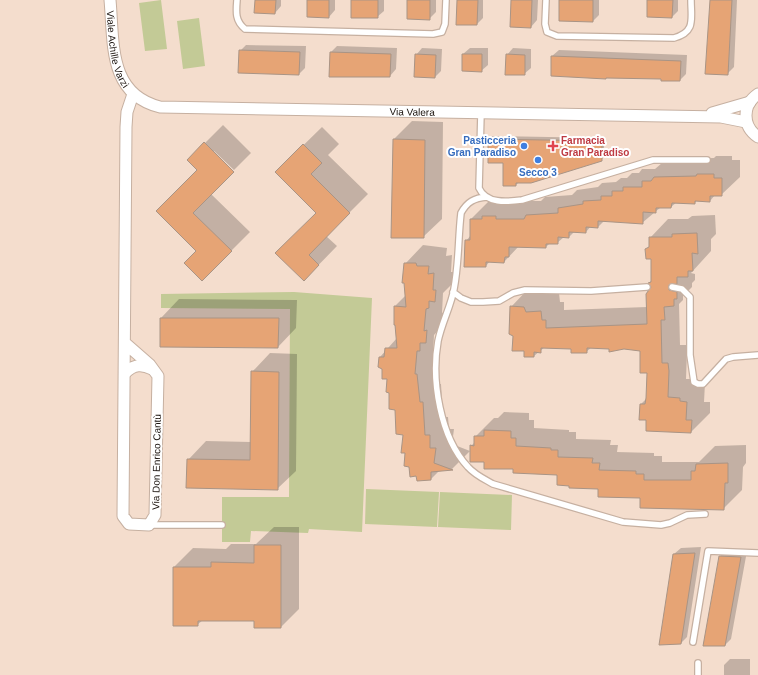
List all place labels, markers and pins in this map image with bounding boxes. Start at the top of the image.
place label: Pasticceria Gran Paradiso [448,135,516,158]
place label: Farmacia Gran Paradiso [561,135,629,158]
marker: Pasticceria Gran Paradiso [519,141,529,151]
marker: Farmacia Gran Paradiso [548,141,558,151]
marker: Secco 3 [533,155,543,165]
place label: Secco 3 [519,167,557,178]

